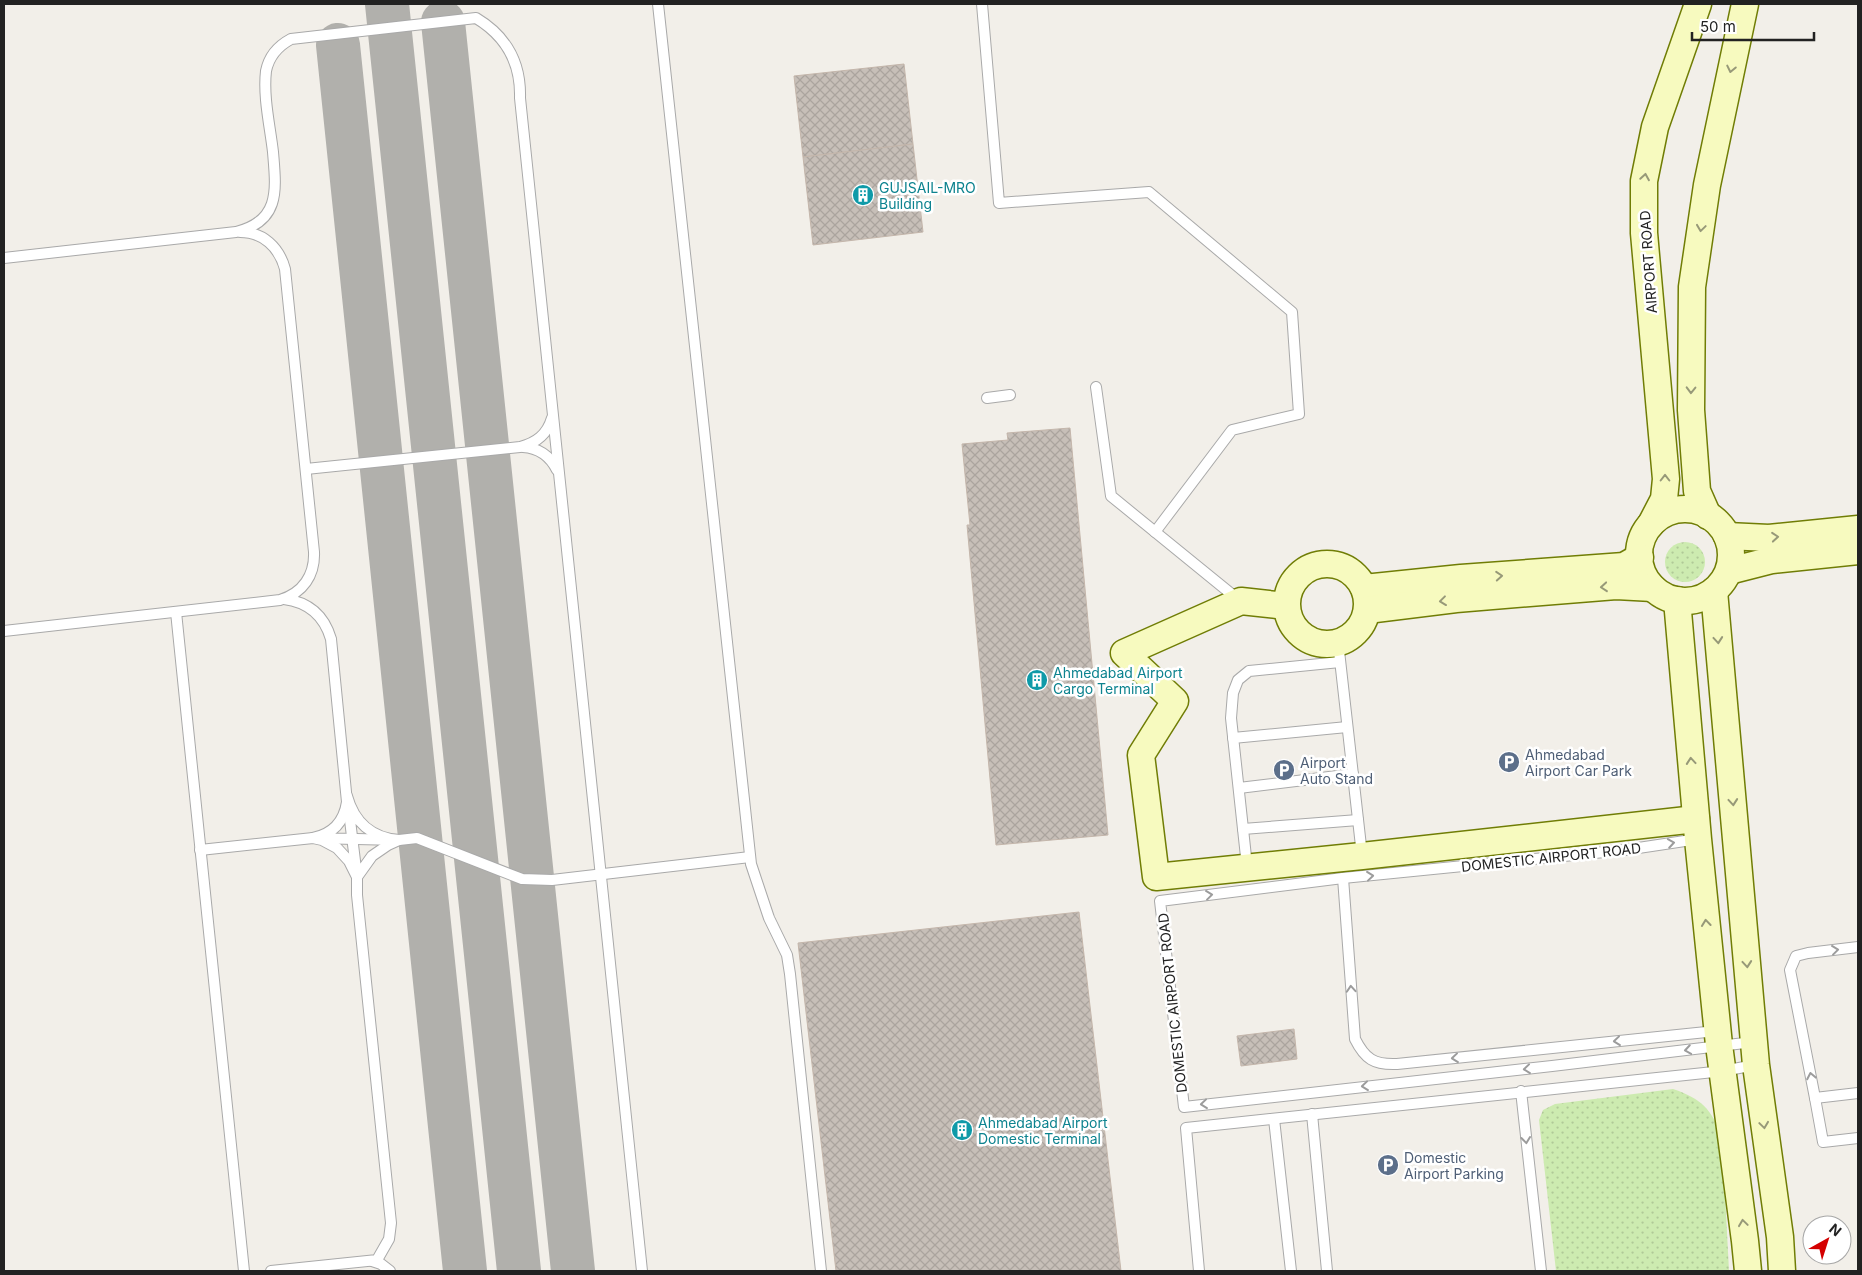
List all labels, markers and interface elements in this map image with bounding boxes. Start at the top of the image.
scale bar [1692,10,1814,42]
text: 50 m [1700,17,1736,36]
one-way arrow [1726,64,1737,73]
one-way arrow [1640,173,1650,181]
place label: GUJSAIL-MRO Building [879,179,976,212]
building icon: GUJSAIL-MRO Building [851,183,875,207]
street label: AIRPORT ROAD [1636,210,1660,314]
one-way arrow [1696,224,1706,232]
one-way arrow [1686,386,1696,394]
one-way arrow [1660,474,1670,482]
one-way arrow [1772,532,1780,543]
one-way arrow [1496,570,1504,581]
one-way arrow [1600,582,1608,593]
one-way arrow [1438,595,1446,606]
one-way arrow [1713,636,1724,644]
place label: Ahmedabad Airport Cargo Terminal [1053,664,1183,697]
building icon: Ahmedabad Airport Cargo Terminal [1025,668,1049,692]
place label: Ahmedabad Airport Car Park [1525,746,1632,779]
parking icon: Ahmedabad Airport Car Park [1497,750,1521,774]
place label: Airport Auto Stand [1300,754,1373,787]
one-way arrow [1685,756,1696,764]
parking icon: Airport Auto Stand [1272,758,1296,782]
one-way arrow [1727,798,1738,806]
street label: DOMESTIC AIRPORT ROAD [1460,839,1642,875]
one-way arrow [1666,839,1675,849]
one-way arrow [1366,871,1374,882]
one-way arrow [1205,890,1213,901]
street label: DOMESTIC AIRPORT ROAD [1154,912,1190,1094]
one-way arrow [1701,918,1712,926]
one-way arrow [1830,945,1839,955]
one-way arrow [1741,960,1752,968]
one-way arrow [1346,985,1357,993]
one-way arrow [1612,1035,1620,1046]
one-way arrow [1684,1045,1692,1055]
one-way arrow [1451,1052,1459,1063]
one-way arrow [1522,1063,1530,1074]
one-way arrow [1806,1072,1816,1080]
one-way arrow [1361,1080,1369,1091]
one-way arrow [1199,1098,1207,1109]
place label: Ahmedabad Airport Domestic Terminal [978,1114,1108,1147]
building icon: Ahmedabad Airport Domestic Terminal [950,1118,974,1142]
one-way arrow [1758,1121,1769,1129]
one-way arrow [1520,1136,1531,1144]
place label: Domestic Airport Parking [1404,1149,1504,1182]
parking icon: Domestic Airport Parking [1376,1153,1400,1177]
north arrow [1802,1215,1852,1265]
one-way arrow [1738,1218,1749,1226]
text: N [1826,1220,1845,1239]

